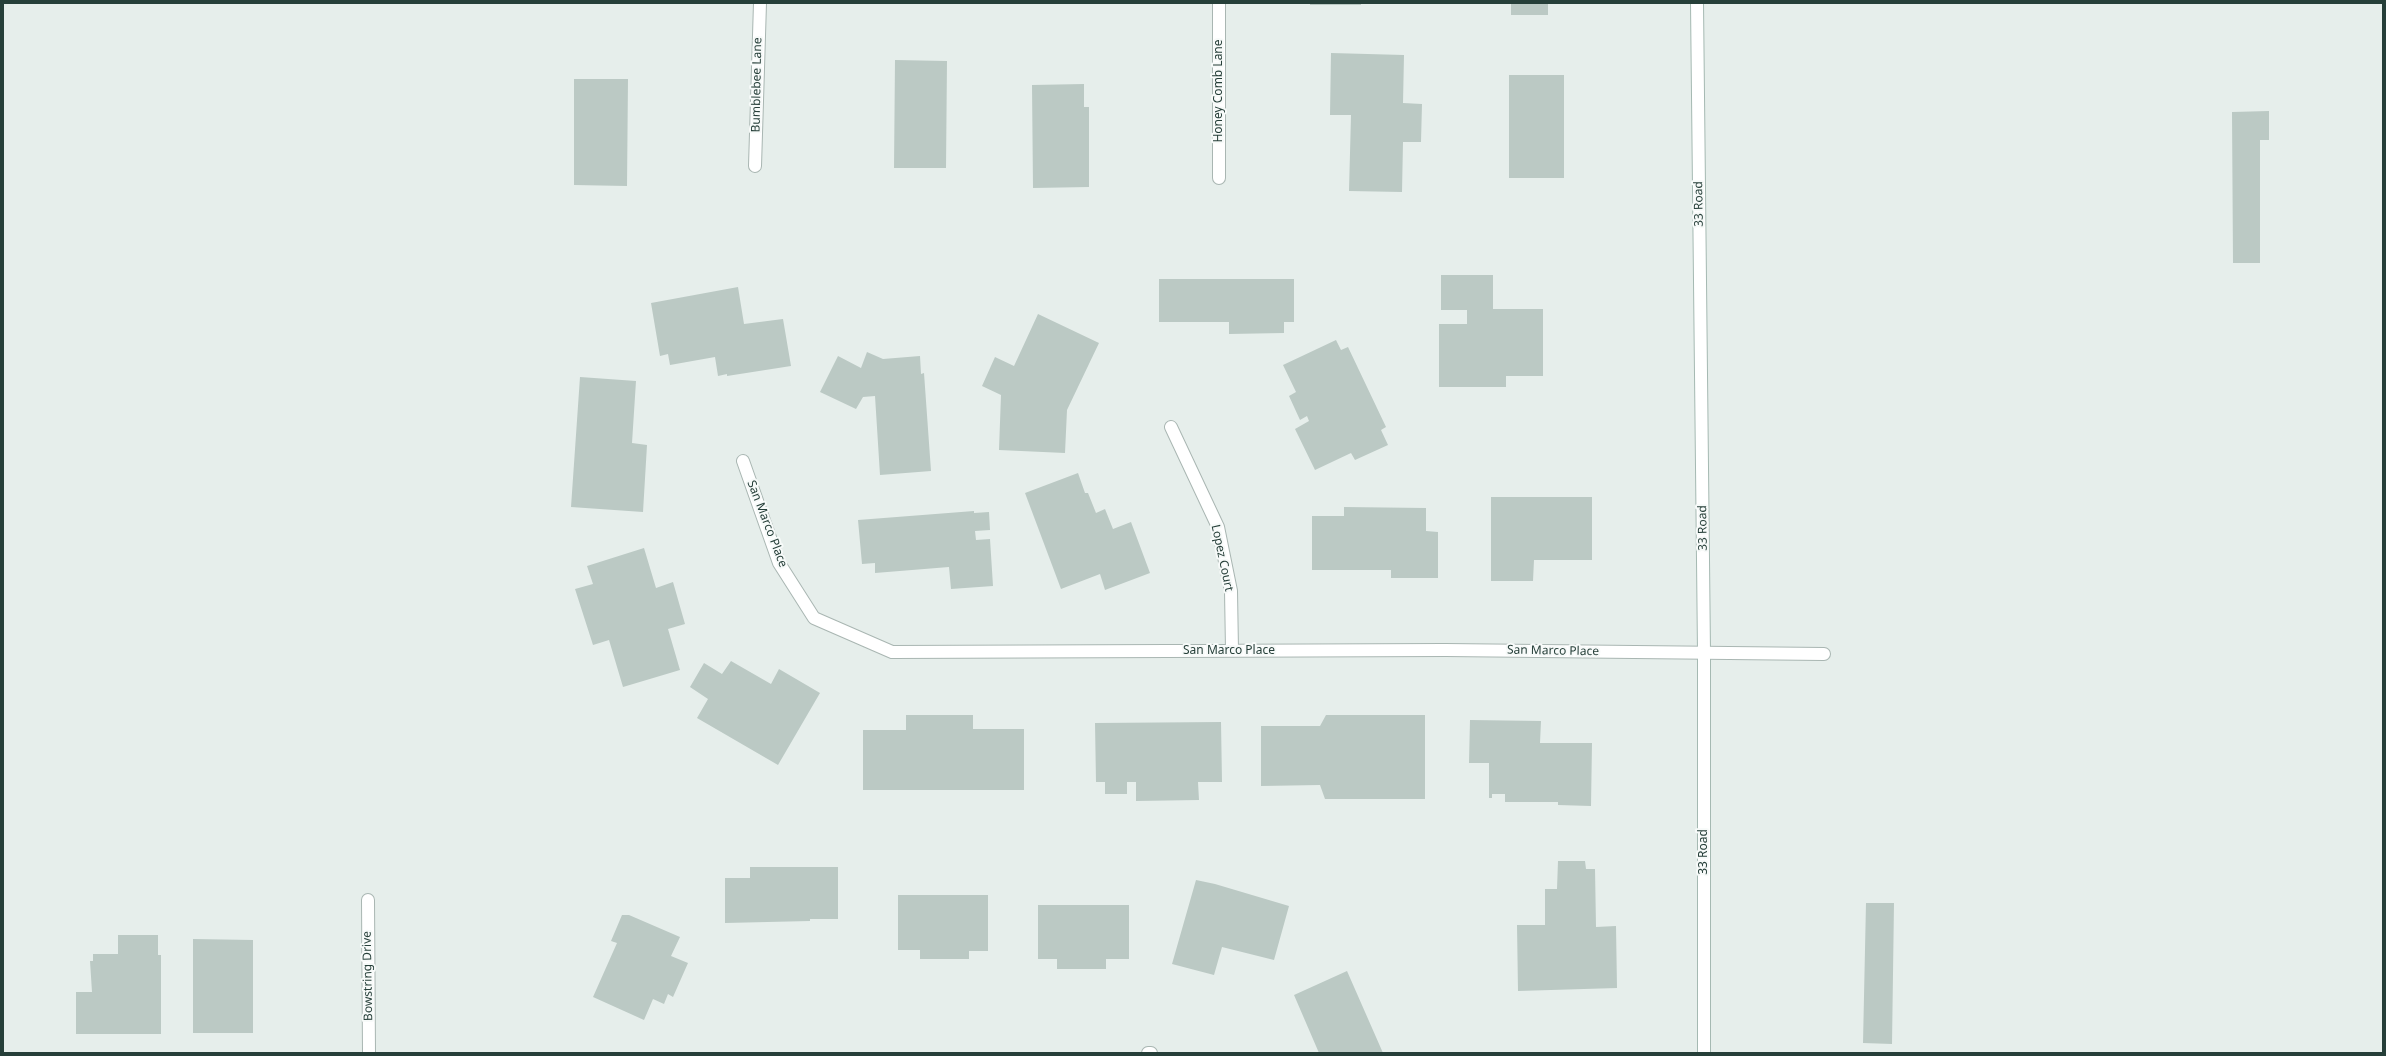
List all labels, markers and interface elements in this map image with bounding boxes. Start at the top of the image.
street label: Bumblebee Lane [749,37,765,133]
street label: Honey Comb Lane [1212,39,1226,143]
street label: 33 Road [1691,181,1707,227]
street label: San Marco Place [744,479,790,569]
street label: 33 Road [1695,505,1711,551]
street label: Lopez Court [1208,523,1236,593]
street label: San Marco Place [1507,643,1599,659]
street label: San Marco Place [1183,644,1275,658]
street label: 33 Road [1697,829,1711,875]
street label: Bowstring Drive [360,931,376,1021]

